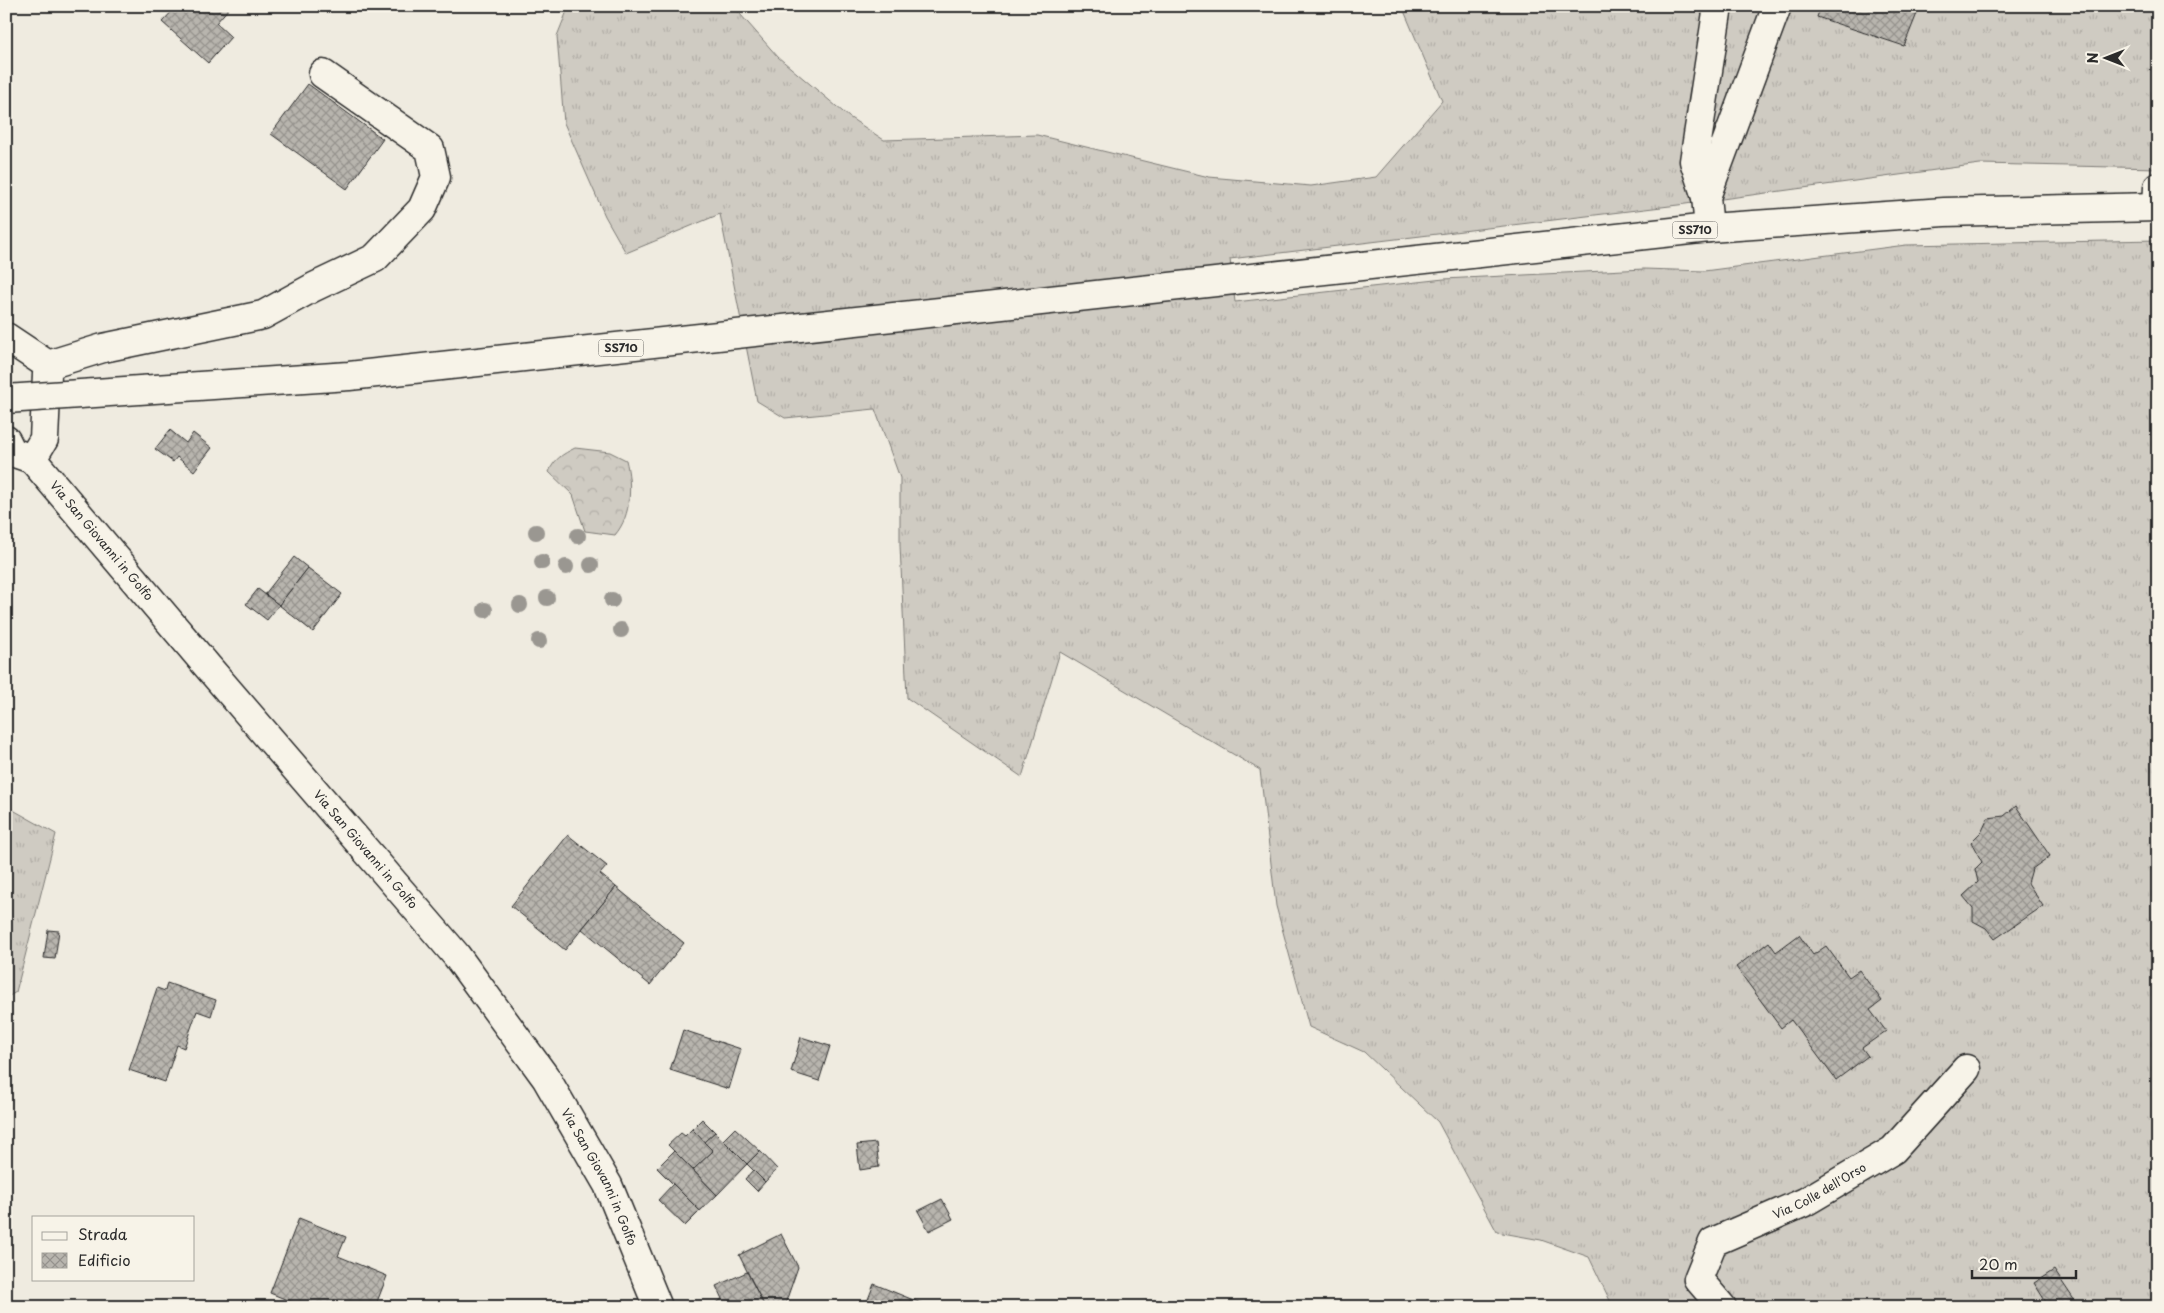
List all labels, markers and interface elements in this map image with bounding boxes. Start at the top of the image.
north arrow [2082,32,2132,82]
text: N [2082,52,2103,64]
road number: SS710 [1672,222,1718,238]
road number: SS710 [598,339,644,356]
street label: Via San Giovanni in Golfo [46,477,158,604]
street label: Via San Giovanni in Golfo [310,786,422,912]
street label: Via San Giovanni in Golfo [557,1105,642,1248]
street label: Via Colle dell'Orso [1770,1158,1870,1223]
legend [32,1216,195,1280]
text: Strada [78,1222,128,1245]
text: Edificio [78,1248,131,1271]
scale bar [1972,1248,2075,1280]
text: 20 m [1979,1252,2018,1275]

